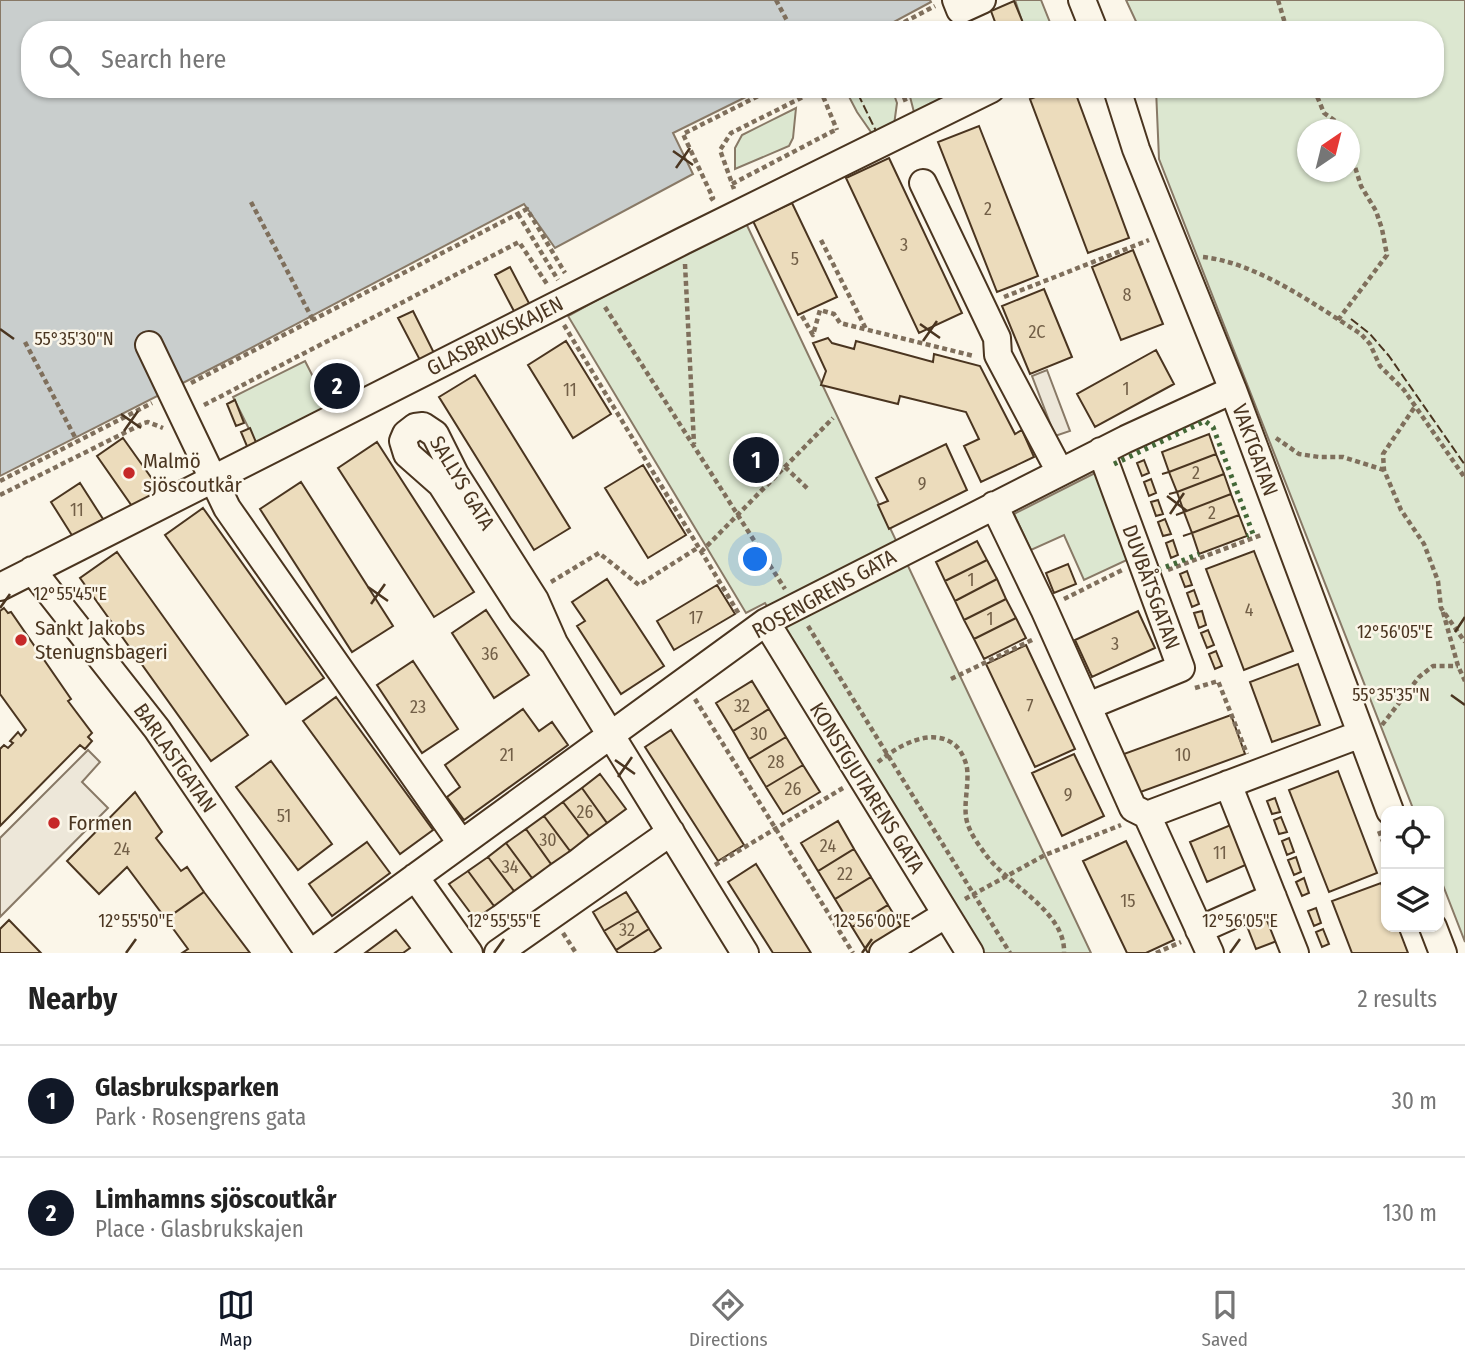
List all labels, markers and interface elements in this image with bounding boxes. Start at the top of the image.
search box [21,21,1444,98]
icon: search [45,41,83,79]
text: Search here [101,44,226,75]
north arrow [1297,119,1360,182]
house number: 2 [984,198,992,220]
house number: 3 [900,234,908,256]
house number: 5 [791,248,799,270]
house number: 8 [1123,284,1132,306]
street label: GLASBRUKSKAJEN [422,290,568,382]
house number: 2C [1029,321,1045,343]
text: 55°35'30"N [34,328,114,350]
pin: 2 [314,360,360,412]
house number: 1 [1122,378,1130,400]
house number: 11 [563,379,577,401]
street label: VAKTGATAN [1226,400,1284,500]
street label: SALLYS GATA [424,431,500,535]
pin: 1 [733,434,779,486]
place label: Malmö sjöscoutkår [143,448,243,498]
house number: 2 [1192,462,1200,484]
marker: Malmö sjöscoutkår [121,465,137,481]
house number: 9 [918,473,926,495]
house number: 11 [70,499,84,521]
house number: 2 [1208,502,1216,524]
street label: DUVBÅTSGATAN [1116,521,1186,653]
your location [738,542,772,576]
street label: ROSENGRENS GATA [747,544,901,644]
house number: 1 [967,569,975,591]
text: 12°55'45"E [33,583,107,605]
house number: 4 [1245,599,1254,621]
house number: 17 [689,607,703,629]
house number: 1 [986,608,994,630]
place label: Sankt Jakobs Stenugnsbageri [35,615,168,665]
text: 12°56'05"E [1357,621,1433,643]
marker: Sankt Jakobs Stenugnsbageri [13,632,29,648]
house number: 3 [1111,633,1119,655]
house number: 36 [481,643,499,665]
text: 55°35'35"N [1352,684,1430,706]
house number: 32 [734,695,750,717]
house number: 7 [1026,695,1034,717]
house number: 23 [410,696,426,718]
street label: BARLASTGATAN [128,698,222,818]
street label: KONSTGJUTARENS GATA [804,698,930,878]
house number: 30 [750,723,768,745]
house number: 21 [500,744,514,766]
house number: 10 [1175,744,1191,766]
house number: 28 [768,751,784,773]
house number: 26 [785,778,802,800]
house number: 9 [1064,784,1072,806]
house number: 26 [577,801,594,823]
house number: 51 [277,805,291,827]
map controls [1381,806,1444,932]
button: locate [1381,806,1444,869]
place label: Formen [68,810,132,836]
marker: Formen [46,815,62,831]
house number: 30 [539,829,557,851]
house number: 24 [820,835,836,857]
house number: 24 [114,838,130,860]
house number: 11 [1213,842,1227,864]
house number: 34 [502,856,519,878]
house number: 22 [837,863,853,885]
button: layers [1381,869,1444,932]
house number: 15 [1120,890,1136,912]
text: 12°55'50"E [98,910,174,932]
text: 12°55'55"E [467,910,541,932]
text: 12°56'00"E [833,910,911,932]
text: 12°56'05"E [1202,910,1278,932]
house number: 32 [619,919,635,941]
text: Nearby [28,981,117,1017]
text: 2 results [1357,985,1437,1013]
text: Glasbruksparken [95,1072,279,1103]
text: 1 [46,1087,56,1115]
text: 30 m [1392,1087,1437,1115]
text: Park · Rosengrens gata [95,1103,306,1131]
text: Limhamns sjöscoutkår [95,1184,337,1215]
text: 2 [46,1199,56,1227]
text: 130 m [1383,1199,1437,1227]
text: Place · Glasbrukskajen [95,1215,304,1243]
tab: Map [217,1286,255,1351]
tab: Directions [689,1286,768,1351]
tab: Saved [1202,1286,1248,1351]

